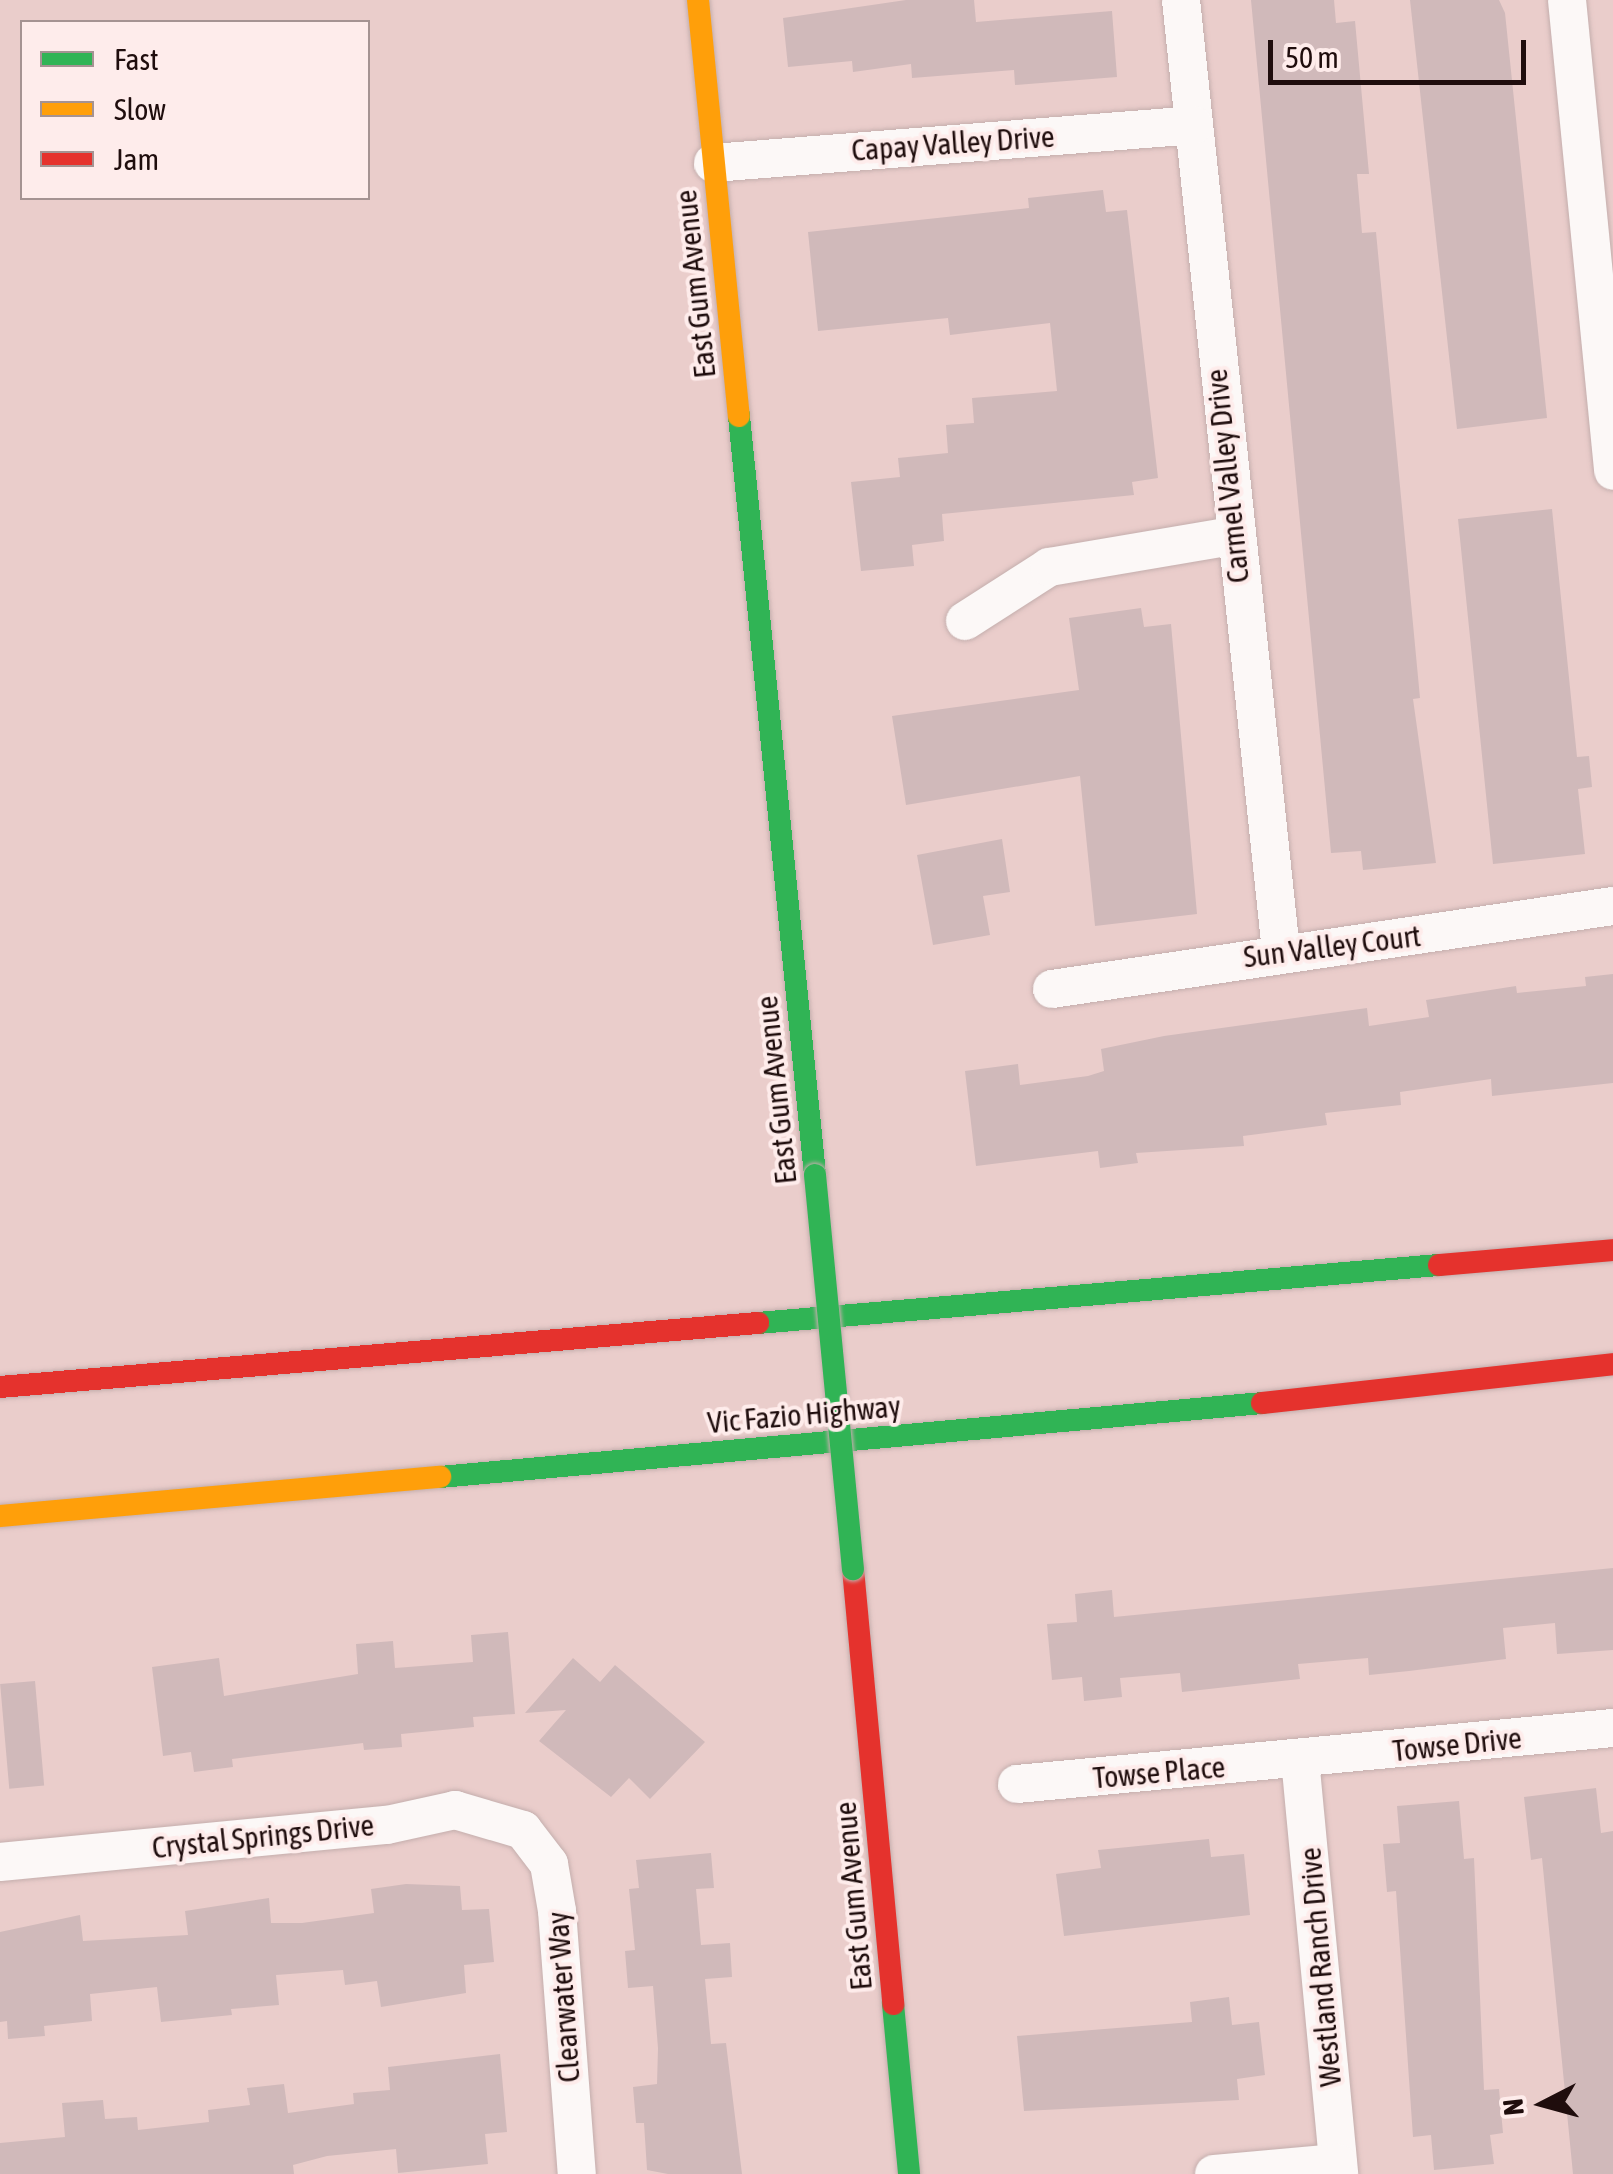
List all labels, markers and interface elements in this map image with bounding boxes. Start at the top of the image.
legend [20,20,370,200]
scale bar [1273,20,1530,82]
text: 50 m [1285,40,1339,74]
text: Fast [114,42,159,76]
text: Slow [114,92,166,126]
street label: Capay Valley Drive [850,118,1056,168]
text: Jam [114,142,159,176]
street label: East Gum Avenue [667,188,723,380]
street label: Carmel Valley Drive [1198,367,1256,585]
street label: Sun Valley Court [1241,917,1423,975]
street label: East Gum Avenue [748,994,804,1186]
street label: Vic Fazio Highway [706,1388,902,1440]
street label: Towse Drive [1391,1719,1523,1769]
street label: Towse Place [1091,1748,1227,1796]
street label: East Gum Avenue [827,1800,879,1992]
street label: Crystal Springs Drive [150,1806,376,1866]
street label: Westland Ranch Drive [1292,1846,1348,2088]
street label: Clearwater Way [539,1910,587,2084]
north arrow [1493,2054,1593,2154]
text: N [1496,2097,1530,2117]

